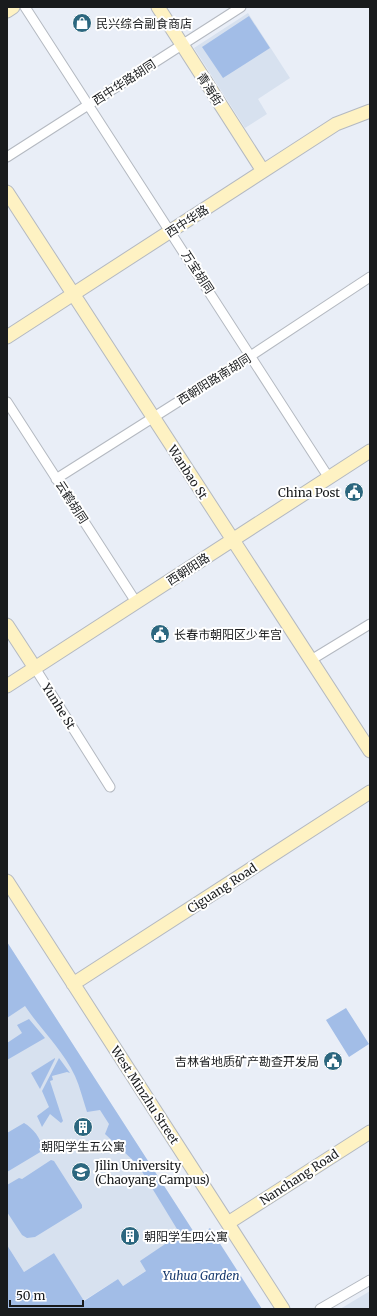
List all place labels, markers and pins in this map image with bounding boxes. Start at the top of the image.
shop icon: 民兴综合副食商店 [71,12,93,34]
place label: 民兴综合副食商店 [96,16,192,31]
public building icon: China Post [343,481,365,503]
place label: China Post [278,485,340,500]
public building icon: 长春市朝阳区少年宫 [149,623,171,645]
place label: 长春市朝阳区少年宫 [174,627,282,642]
public building icon: 吉林省地质矿产勘查开发局 [322,1050,344,1072]
place label: 吉林省地质矿产勘查开发局 [175,1054,319,1069]
building icon: 朝阳学生五公寓 [72,1116,94,1138]
place label: 朝阳学生五公寓 [41,1139,125,1154]
place label: Jilin University (Chaoyang Campus) [94,1158,210,1187]
school or university icon: Jilin University (Chaoyang Campus) [70,1161,92,1183]
building icon: 朝阳学生四公寓 [119,1225,141,1247]
place label: 朝阳学生四公寓 [144,1229,228,1244]

